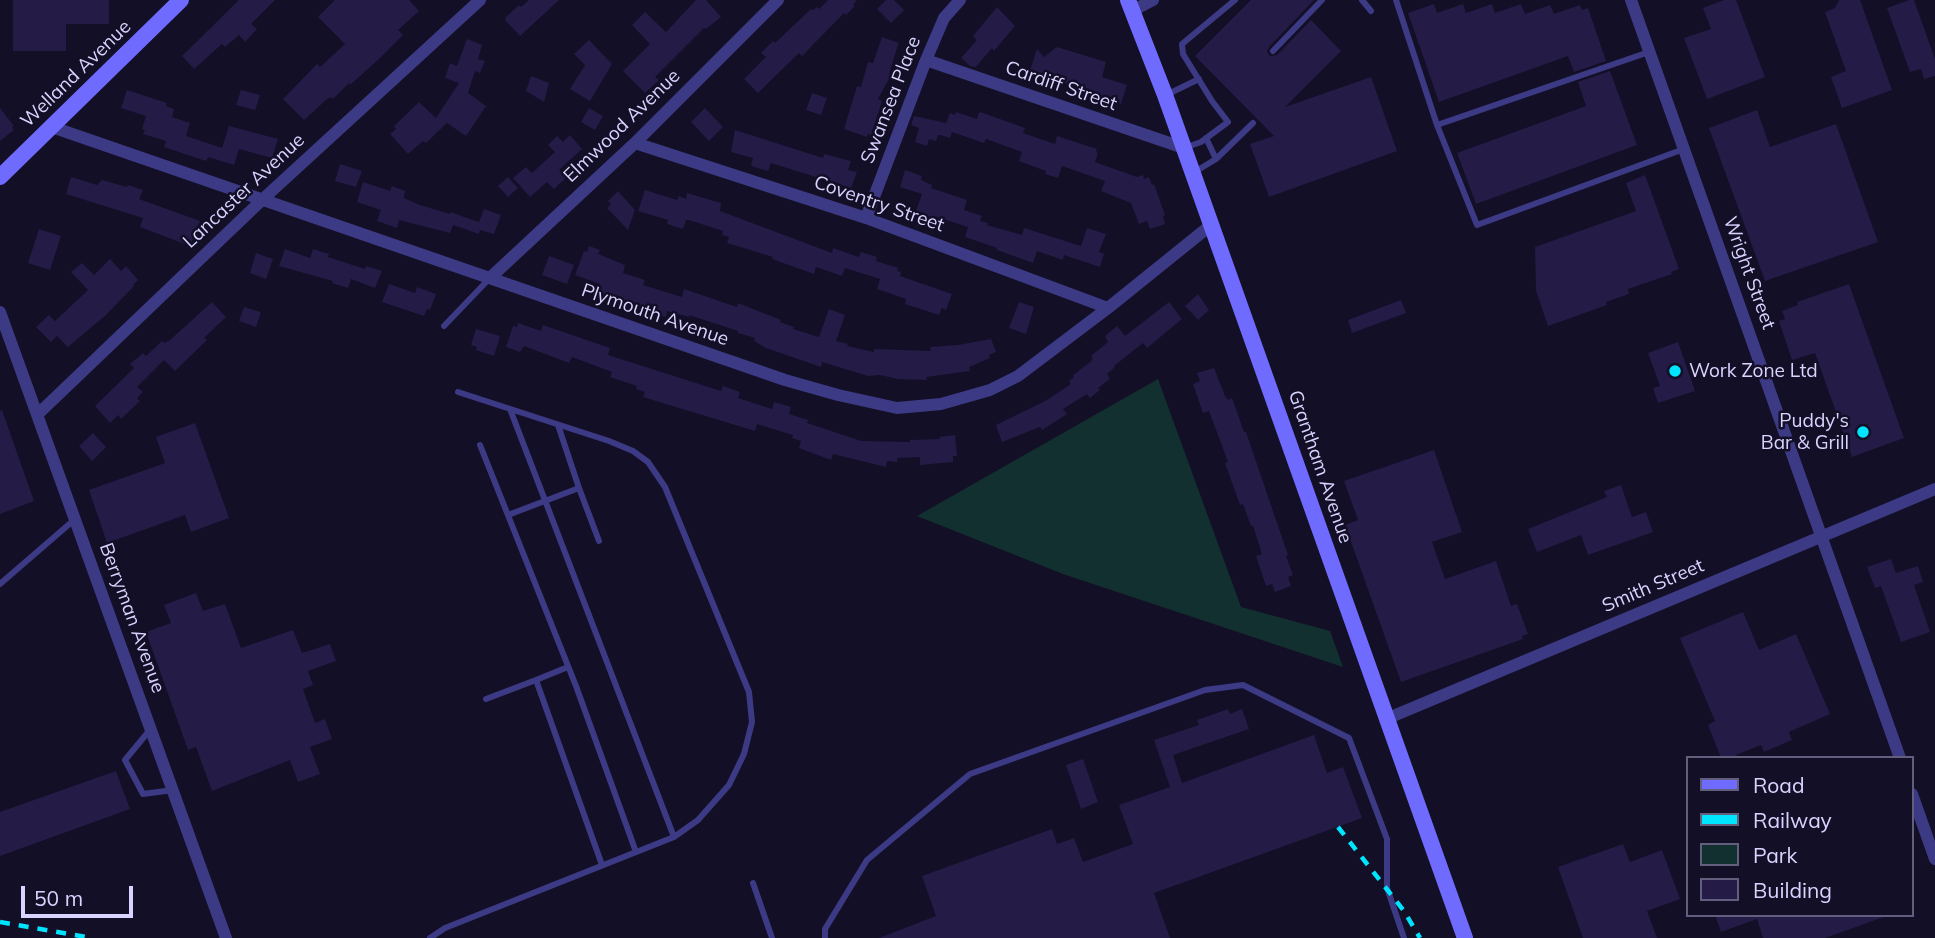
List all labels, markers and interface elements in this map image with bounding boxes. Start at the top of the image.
street label: Welland Avenue [16,16,136,132]
street label: Swansea Place [856,33,926,167]
street label: Cardiff Street [1002,56,1120,116]
street label: Elmwood Avenue [559,65,685,187]
street label: Lancaster Avenue [178,129,310,253]
street label: Coventry Street [811,171,947,237]
street label: Wright Street [1718,214,1780,332]
street label: Plymouth Avenue [578,279,732,351]
place label: Work Zone Ltd [1689,360,1818,382]
marker: Work Zone Ltd [1667,363,1683,379]
street label: Grantham Avenue [1283,388,1357,546]
place label: Puddy's Bar & Grill [1761,410,1849,454]
marker: Puddy's Bar & Grill [1855,424,1871,440]
street label: Berryman Avenue [94,540,170,696]
street label: Smith Street [1599,554,1707,618]
legend [1686,756,1914,917]
text: Road [1753,772,1804,798]
text: Railway [1753,807,1832,833]
text: Park [1753,842,1797,868]
scale bar [24,872,136,916]
text: Building [1753,877,1832,903]
text: 50 m [34,885,83,911]

